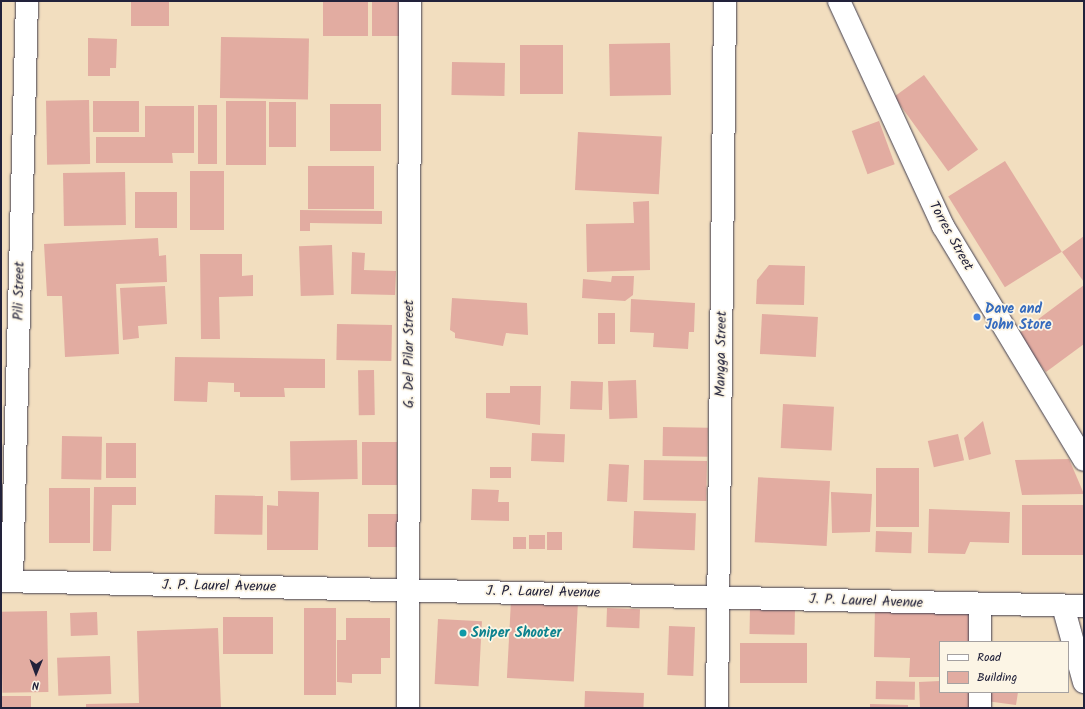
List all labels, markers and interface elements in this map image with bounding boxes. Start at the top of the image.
street label: Torres Street [925,198,977,274]
street label: Pili Street [10,261,28,321]
street label: G. Del Pilar Street [401,300,417,408]
place label: Dave and John Store [985,301,1052,334]
street label: Mangga Street [712,311,730,397]
marker: Dave and John Store [972,312,982,322]
street label: J. P. Laurel Avenue [162,577,276,595]
street label: J. P. Laurel Avenue [486,583,600,601]
street label: J. P. Laurel Avenue [809,591,923,611]
place label: Sniper Shooter [471,625,562,641]
marker: Sniper Shooter [458,628,468,638]
legend [939,641,1069,693]
text: Road [977,648,1001,667]
north arrow [16,653,56,693]
text: Building [977,668,1017,687]
text: N [32,676,39,694]

